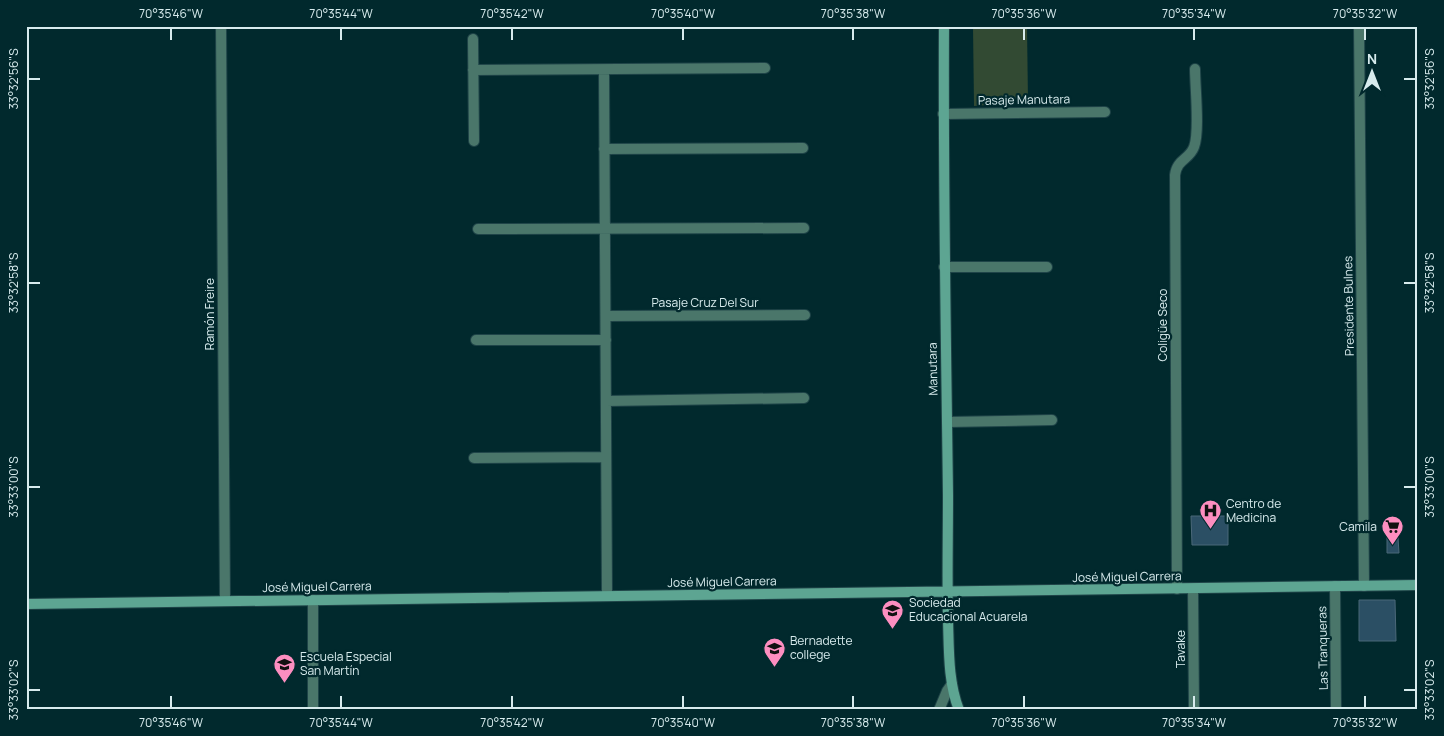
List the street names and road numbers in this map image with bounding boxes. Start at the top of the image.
street label: Pasaje Manutara [978,90,1070,109]
street label: Presidente Bulnes [1339,256,1358,356]
street label: Ramón Freire [201,278,218,350]
street label: Coligüe Seco [1154,289,1171,361]
street label: Pasaje Cruz Del Sur [652,294,759,311]
street label: Manutara [924,342,941,396]
street label: José Miguel Carrera [1072,567,1182,586]
street label: José Miguel Carrera [667,572,777,591]
street label: José Miguel Carrera [262,577,372,596]
street label: Las Tranqueras [1313,606,1332,690]
street label: Tavake [1172,630,1189,668]

